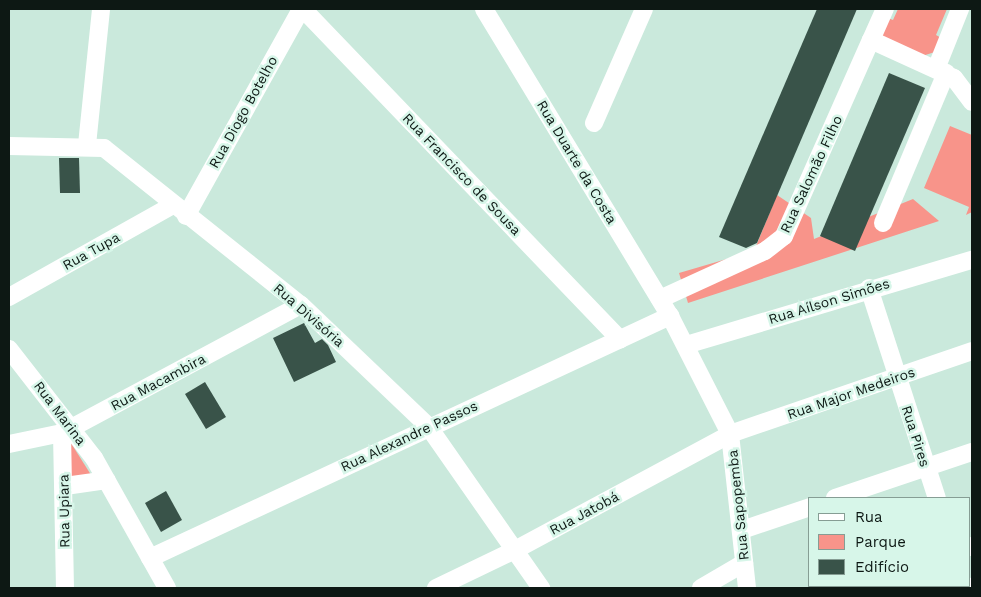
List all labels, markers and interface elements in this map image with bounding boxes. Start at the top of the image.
street label: Rua Diogo Botelho [205,53,281,171]
street label: Rua Duarte da Costa [533,97,621,227]
street label: Rua Francisco de Sousa [399,109,525,239]
street label: Rua Salomão Filho [776,112,846,236]
street label: Rua Tupa [59,228,123,274]
street label: Rua Aílson Simões [766,274,892,328]
street label: Rua Divisória [270,280,348,350]
street label: Rua Macambira [108,350,208,414]
street label: Rua Major Medeiros [785,363,917,423]
street label: Rua Marina [30,377,90,449]
street label: Rua Alexandre Passos [338,397,480,475]
street label: Rua Pires [898,403,934,469]
street label: Rua Sapopemba [724,449,752,561]
street label: Rua Upiara [55,474,73,548]
street label: Rua Jatobá [546,488,622,538]
legend [808,497,971,587]
text: Rua [855,508,883,526]
text: Parque [855,533,906,551]
text: Edifício [855,558,909,576]

